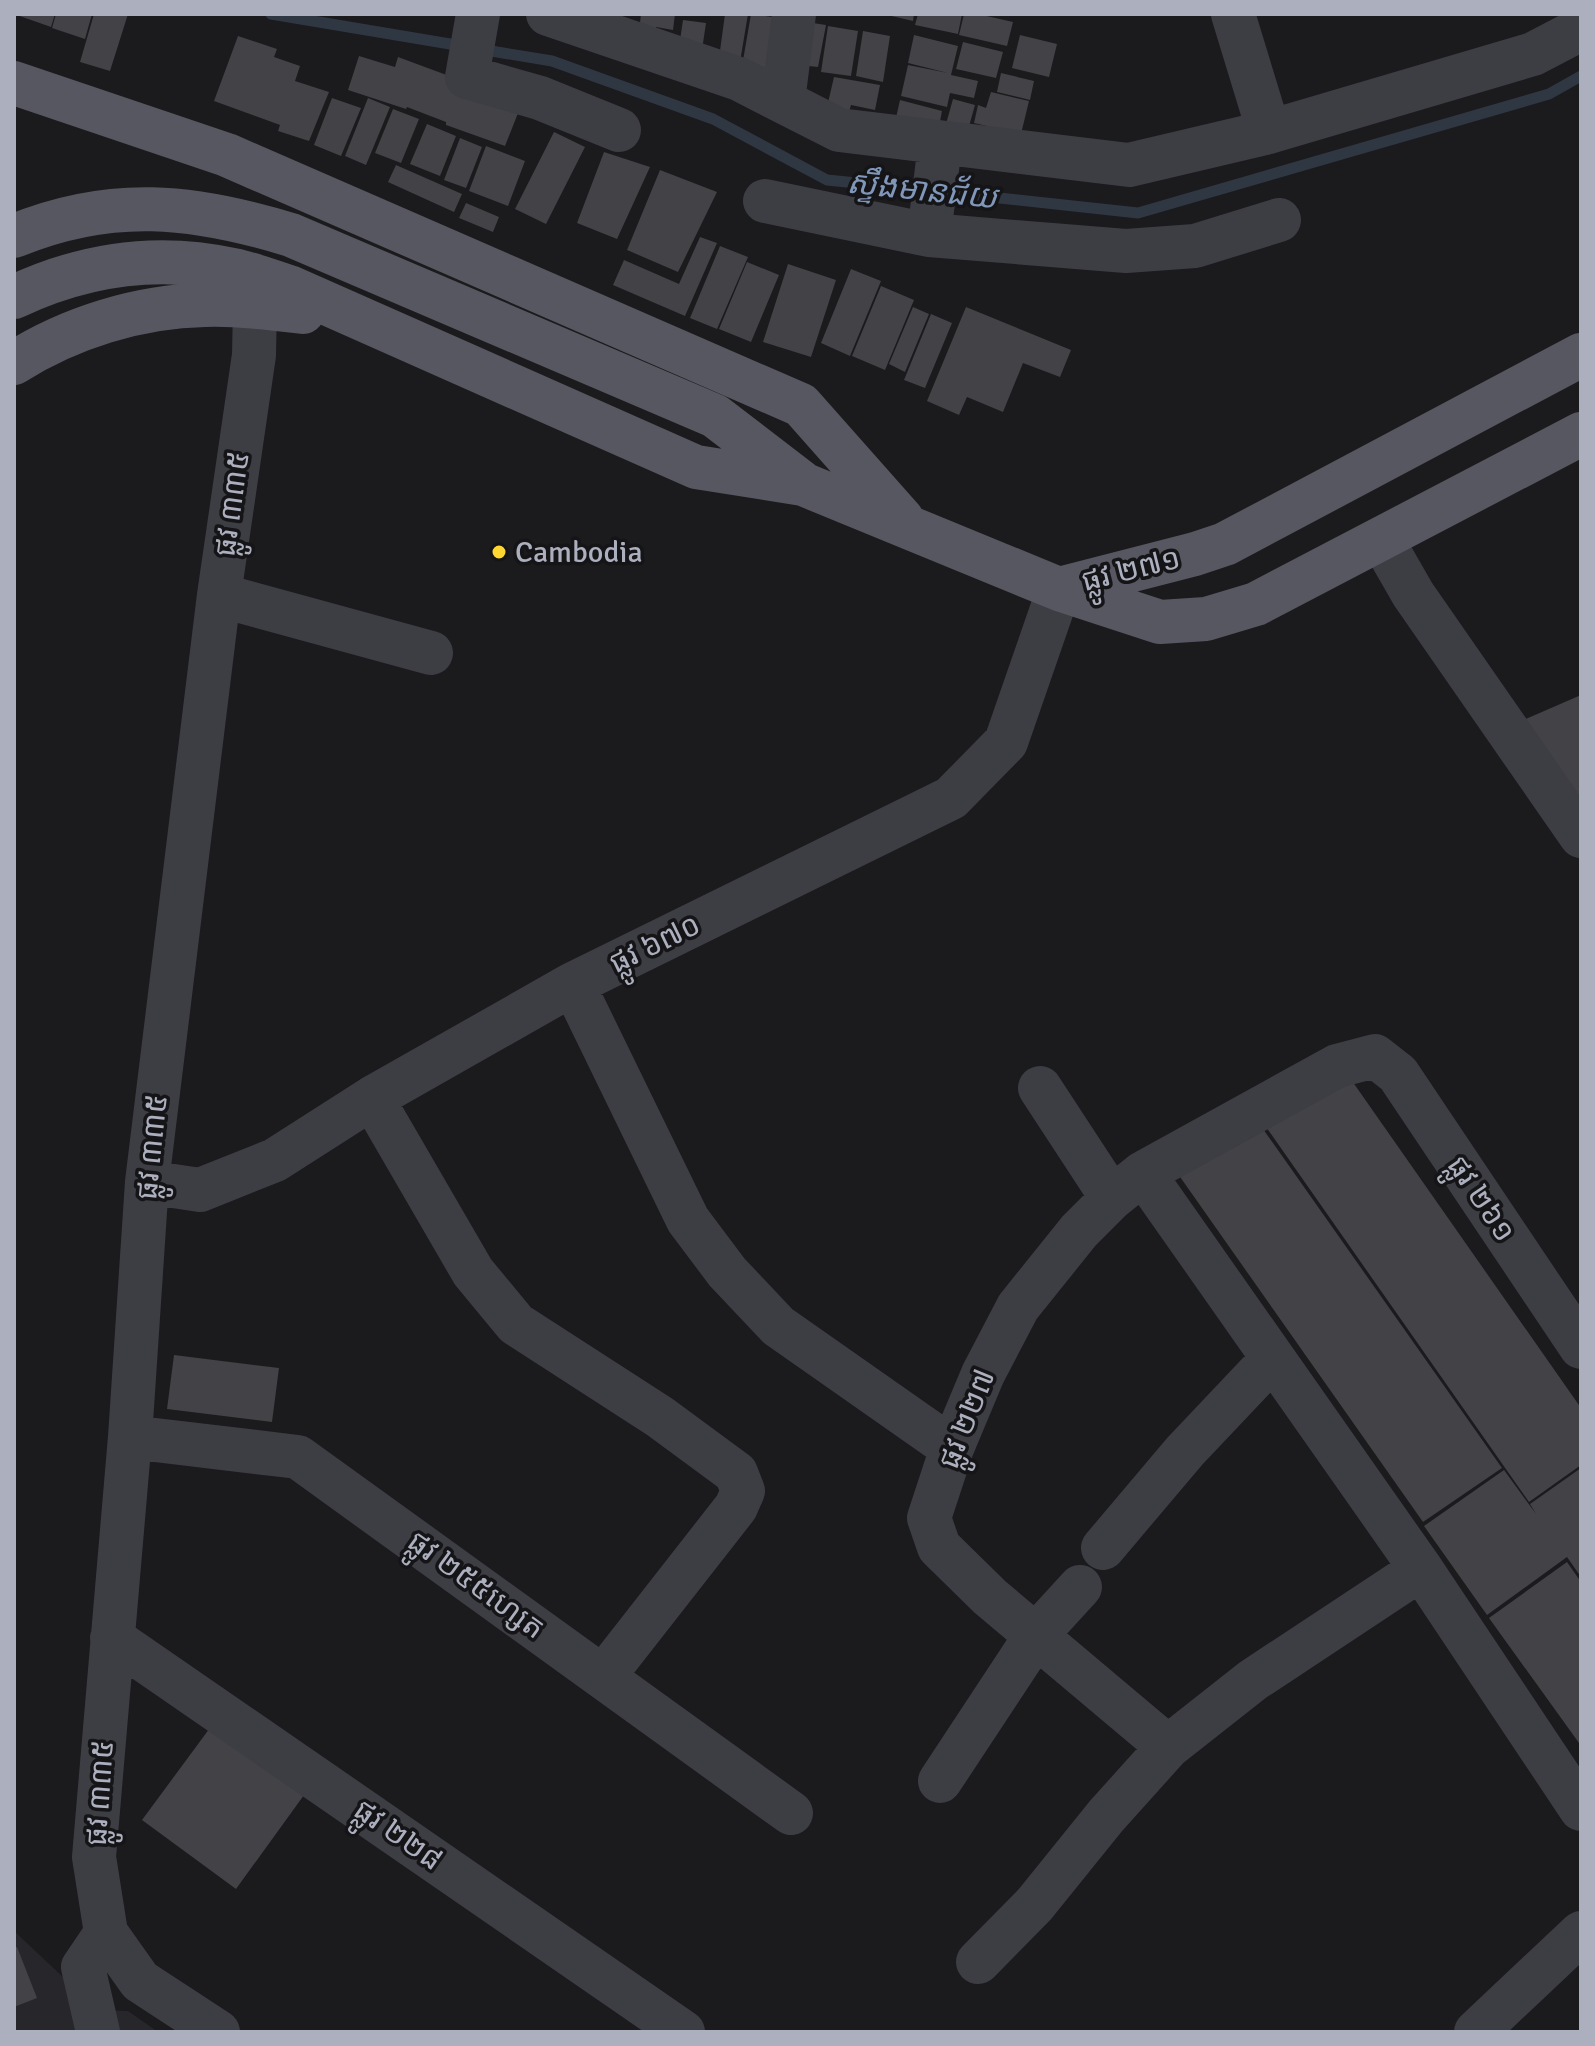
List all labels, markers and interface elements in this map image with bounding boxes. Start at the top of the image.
water label: ស្ទឹងមានជ័យ [845,163,1001,218]
street label: ផ្លូវ ៣៣៥ [206,449,265,560]
place label: Cambodia [515,534,643,571]
street label: ផ្លូវ ២៧១ [1078,540,1186,607]
marker: Cambodia [490,543,508,561]
street label: ផ្លូវ ៦៧០ [603,906,710,988]
street label: ផ្លូវ ៣៣៥ [128,1092,183,1202]
street label: ផ្លូវ ២៦១ [1433,1149,1523,1253]
street label: ផ្លូវ ២២៧ [930,1364,1010,1477]
street label: ផ្លូវ ២៥៥ហ្សេត [396,1523,552,1653]
street label: ផ្លូវ ៣៣៥ [78,1739,129,1848]
street label: ផ្លូវ ២២៨ [343,1791,449,1884]

